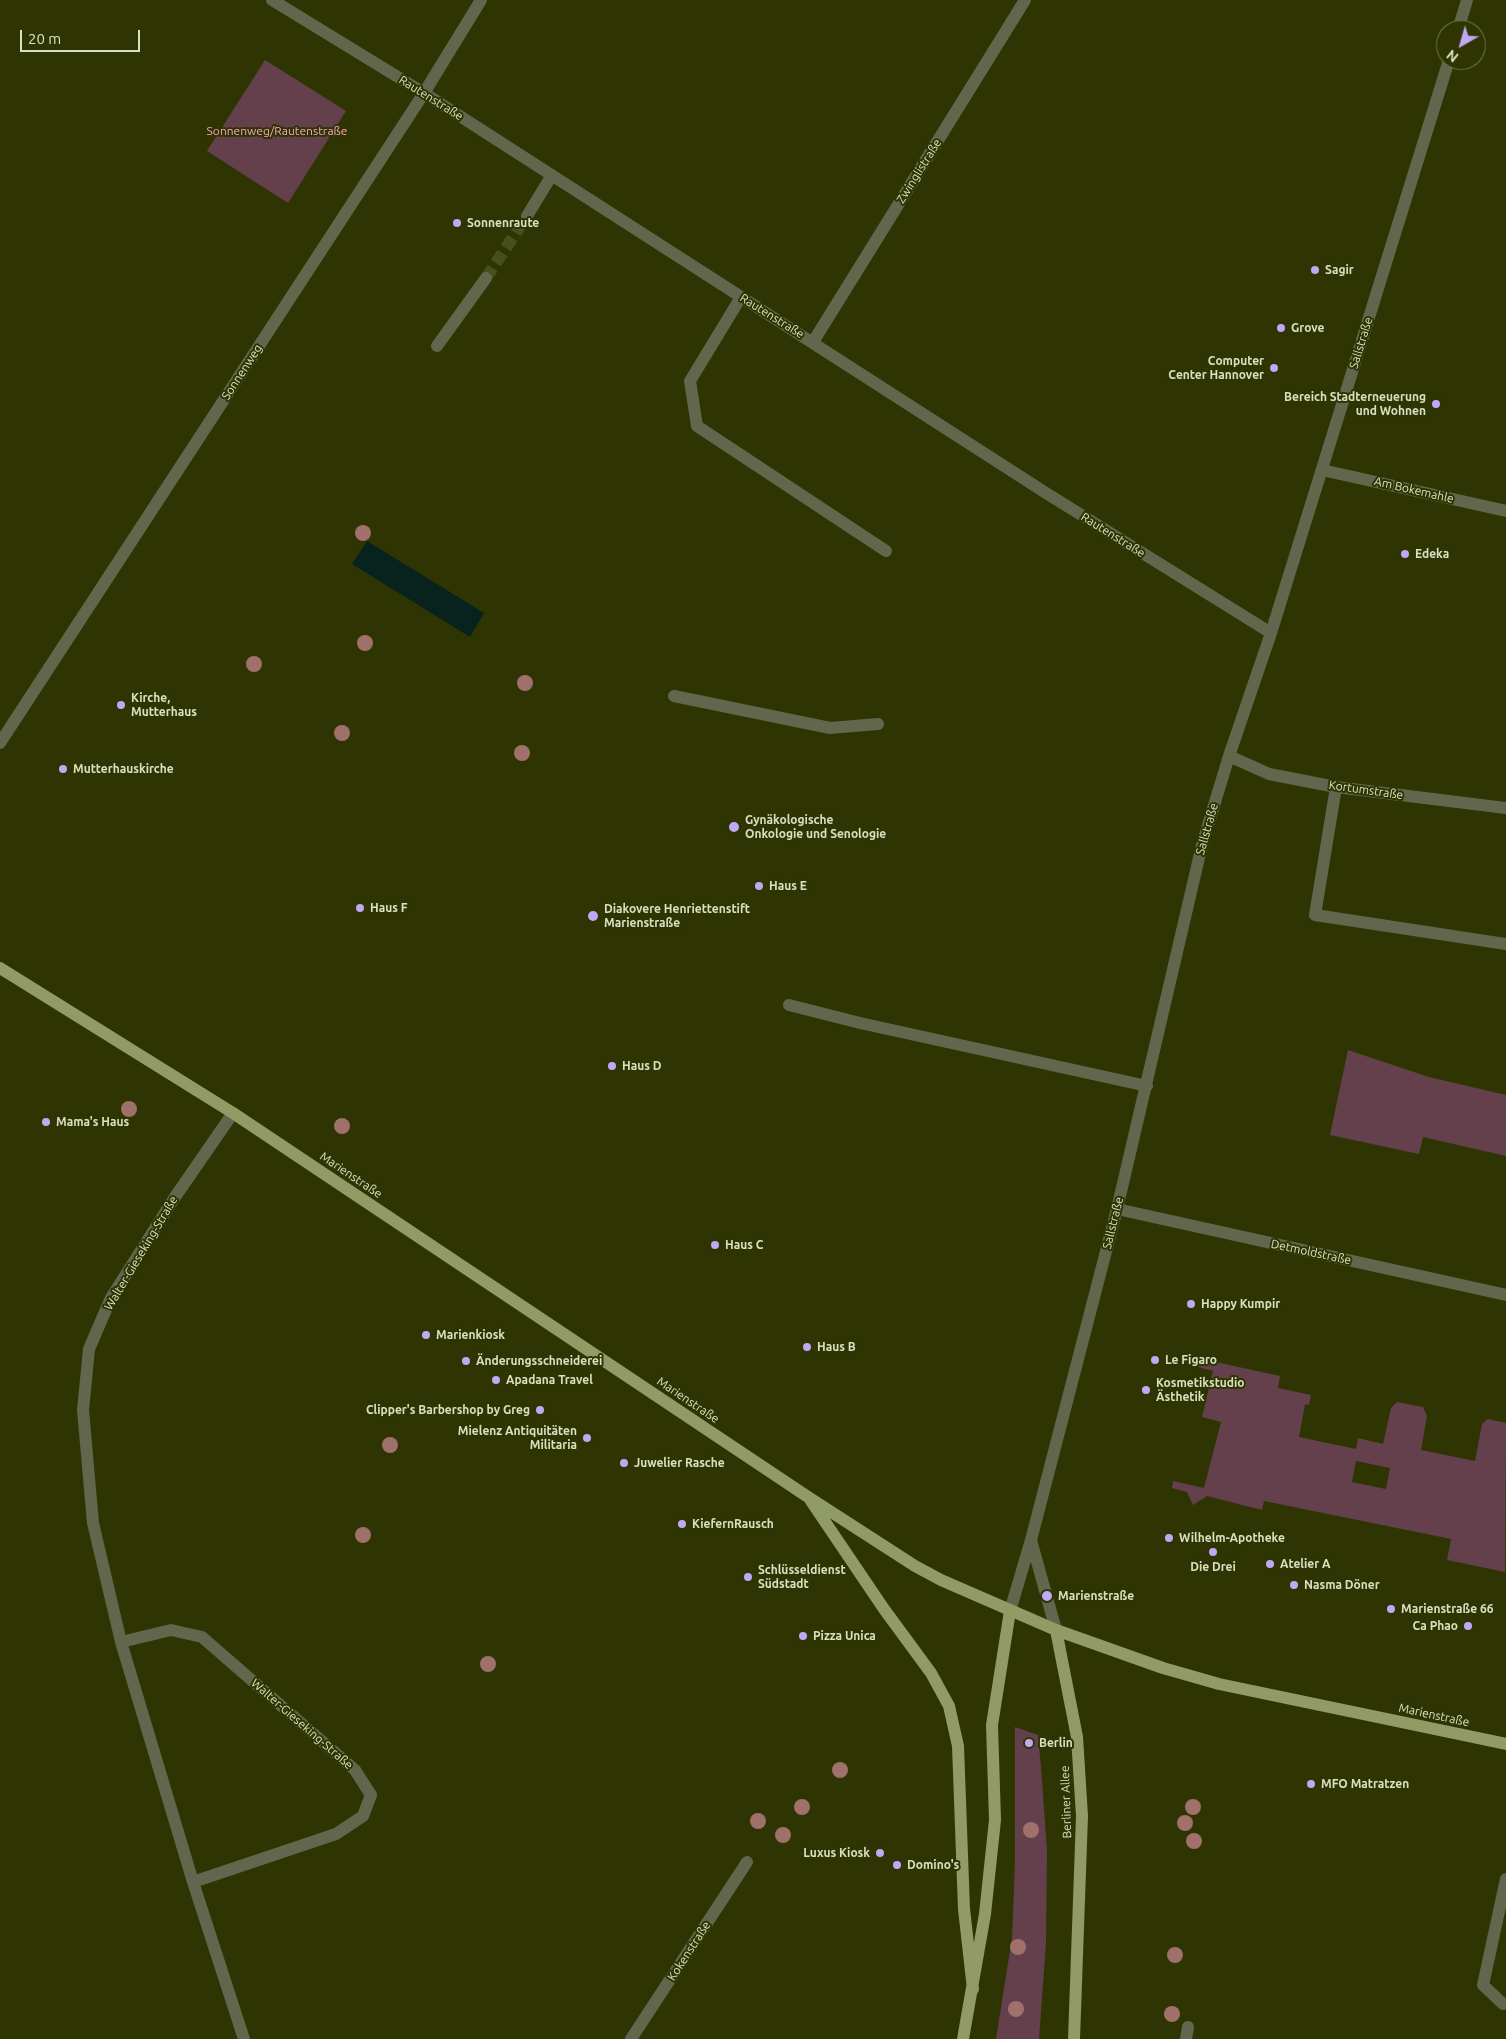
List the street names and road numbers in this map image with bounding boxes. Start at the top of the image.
street label: Rautenstraße [396,73,466,123]
street label: Zwinglistraße [894,136,944,206]
street label: Rautenstraße [737,291,807,341]
street label: Sallstraße [1346,315,1376,371]
street label: Sonnenweg [219,342,265,402]
street label: Am Bokemahle [1373,474,1455,506]
street label: Rautenstraße [1078,510,1148,560]
street label: Kortumstraße [1328,778,1404,802]
street label: Sallstraße [1193,801,1221,857]
street label: Marienstraße [317,1149,385,1201]
street label: Walter-Gieseking-Straße [101,1193,181,1313]
street label: Sallstraße [1100,1195,1126,1251]
street label: Detmoldstraße [1269,1236,1353,1268]
street label: Marienstraße [654,1374,722,1426]
street label: Walter-Gieseking-Straße [248,1676,356,1772]
street label: Marienstraße [1397,1700,1471,1730]
street label: Berliner Allee [1058,1765,1074,1839]
street label: Kokenstraße [664,1919,714,1983]

